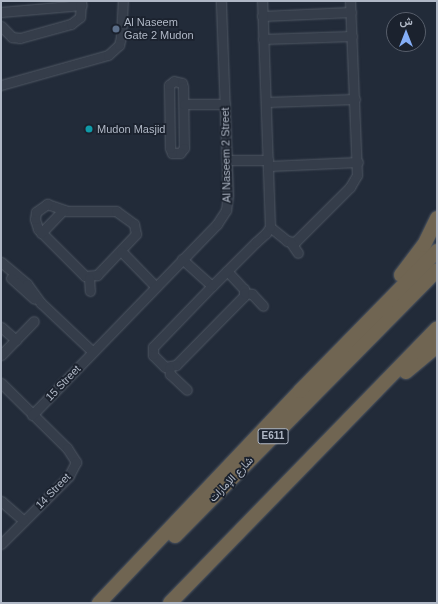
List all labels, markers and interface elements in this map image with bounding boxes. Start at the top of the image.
north arrow [386,12,426,52]
text: ش [399,15,413,27]
place label: Al Naseem Gate 2 Mudon [124,16,194,42]
marker: Al Naseem Gate 2 Mudon [111,24,121,34]
street label: Al Naseem 2 Street [219,107,233,203]
place label: Mudon Masjid [97,122,165,136]
marker: Mudon Masjid [84,124,94,134]
street label: 15 Street [43,362,83,404]
road number: E611 [257,428,289,444]
street label: شارع الإمارات [206,454,256,504]
street label: 14 Street [33,470,73,512]

